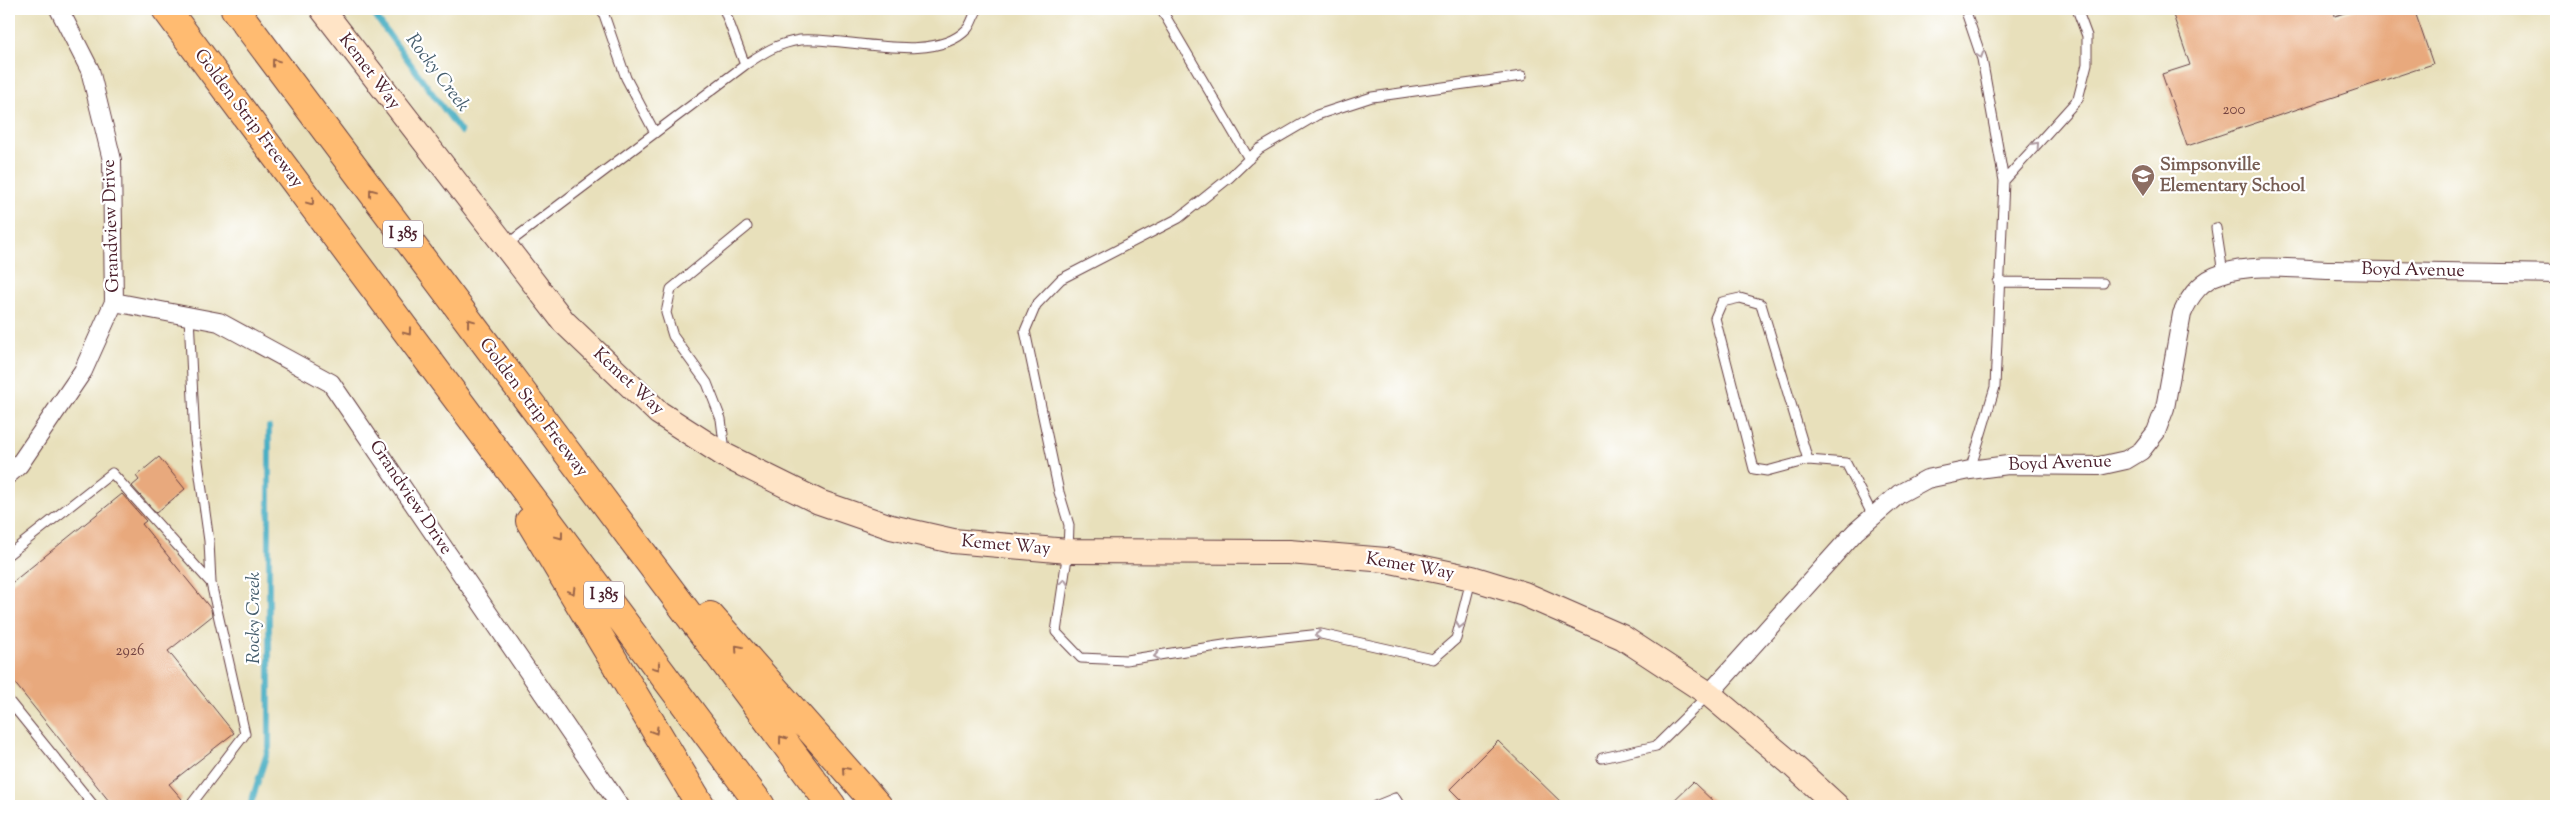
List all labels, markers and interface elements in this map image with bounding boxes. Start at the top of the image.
street label: Kemet Way [332,28,406,116]
water label: Rocky Creek [398,28,476,118]
street label: Golden Strip Freeway [187,44,309,194]
one-way arrow [1975,50,1985,59]
one-way arrow [272,58,281,68]
house number: 200 [2223,100,2246,121]
one-way arrow [2031,142,2039,151]
place label: Simpsonville Elementary School [2160,153,2306,200]
street label: Grandview Drive [97,159,127,293]
school or university icon: Simpsonville Elementary School [2130,163,2156,197]
one-way arrow [369,188,378,198]
one-way arrow [305,196,313,205]
road number: I 385 [383,220,423,248]
street label: Boyd Avenue [2361,257,2465,285]
one-way arrow [467,319,475,328]
one-way arrow [402,326,411,336]
street label: Golden Strip Freeway [472,333,594,483]
street label: Kemet Way [586,342,670,422]
street label: Grandview Drive [362,435,458,561]
street label: Boyd Avenue [2008,449,2112,479]
street label: Kemet Way [960,529,1052,563]
one-way arrow [554,530,563,540]
street label: Kemet Way [1364,546,1456,588]
water label: Rocky Creek [241,572,268,664]
one-way arrow [1058,578,1068,586]
road number: I 385 [584,582,624,608]
one-way arrow [565,586,575,595]
one-way arrow [1455,621,1466,630]
one-way arrow [1314,630,1322,640]
house number: 2926 [116,641,144,662]
one-way arrow [735,644,744,653]
one-way arrow [1153,650,1161,660]
one-way arrow [651,661,660,671]
one-way arrow [649,725,659,734]
one-way arrow [779,735,788,745]
one-way arrow [842,766,851,775]

